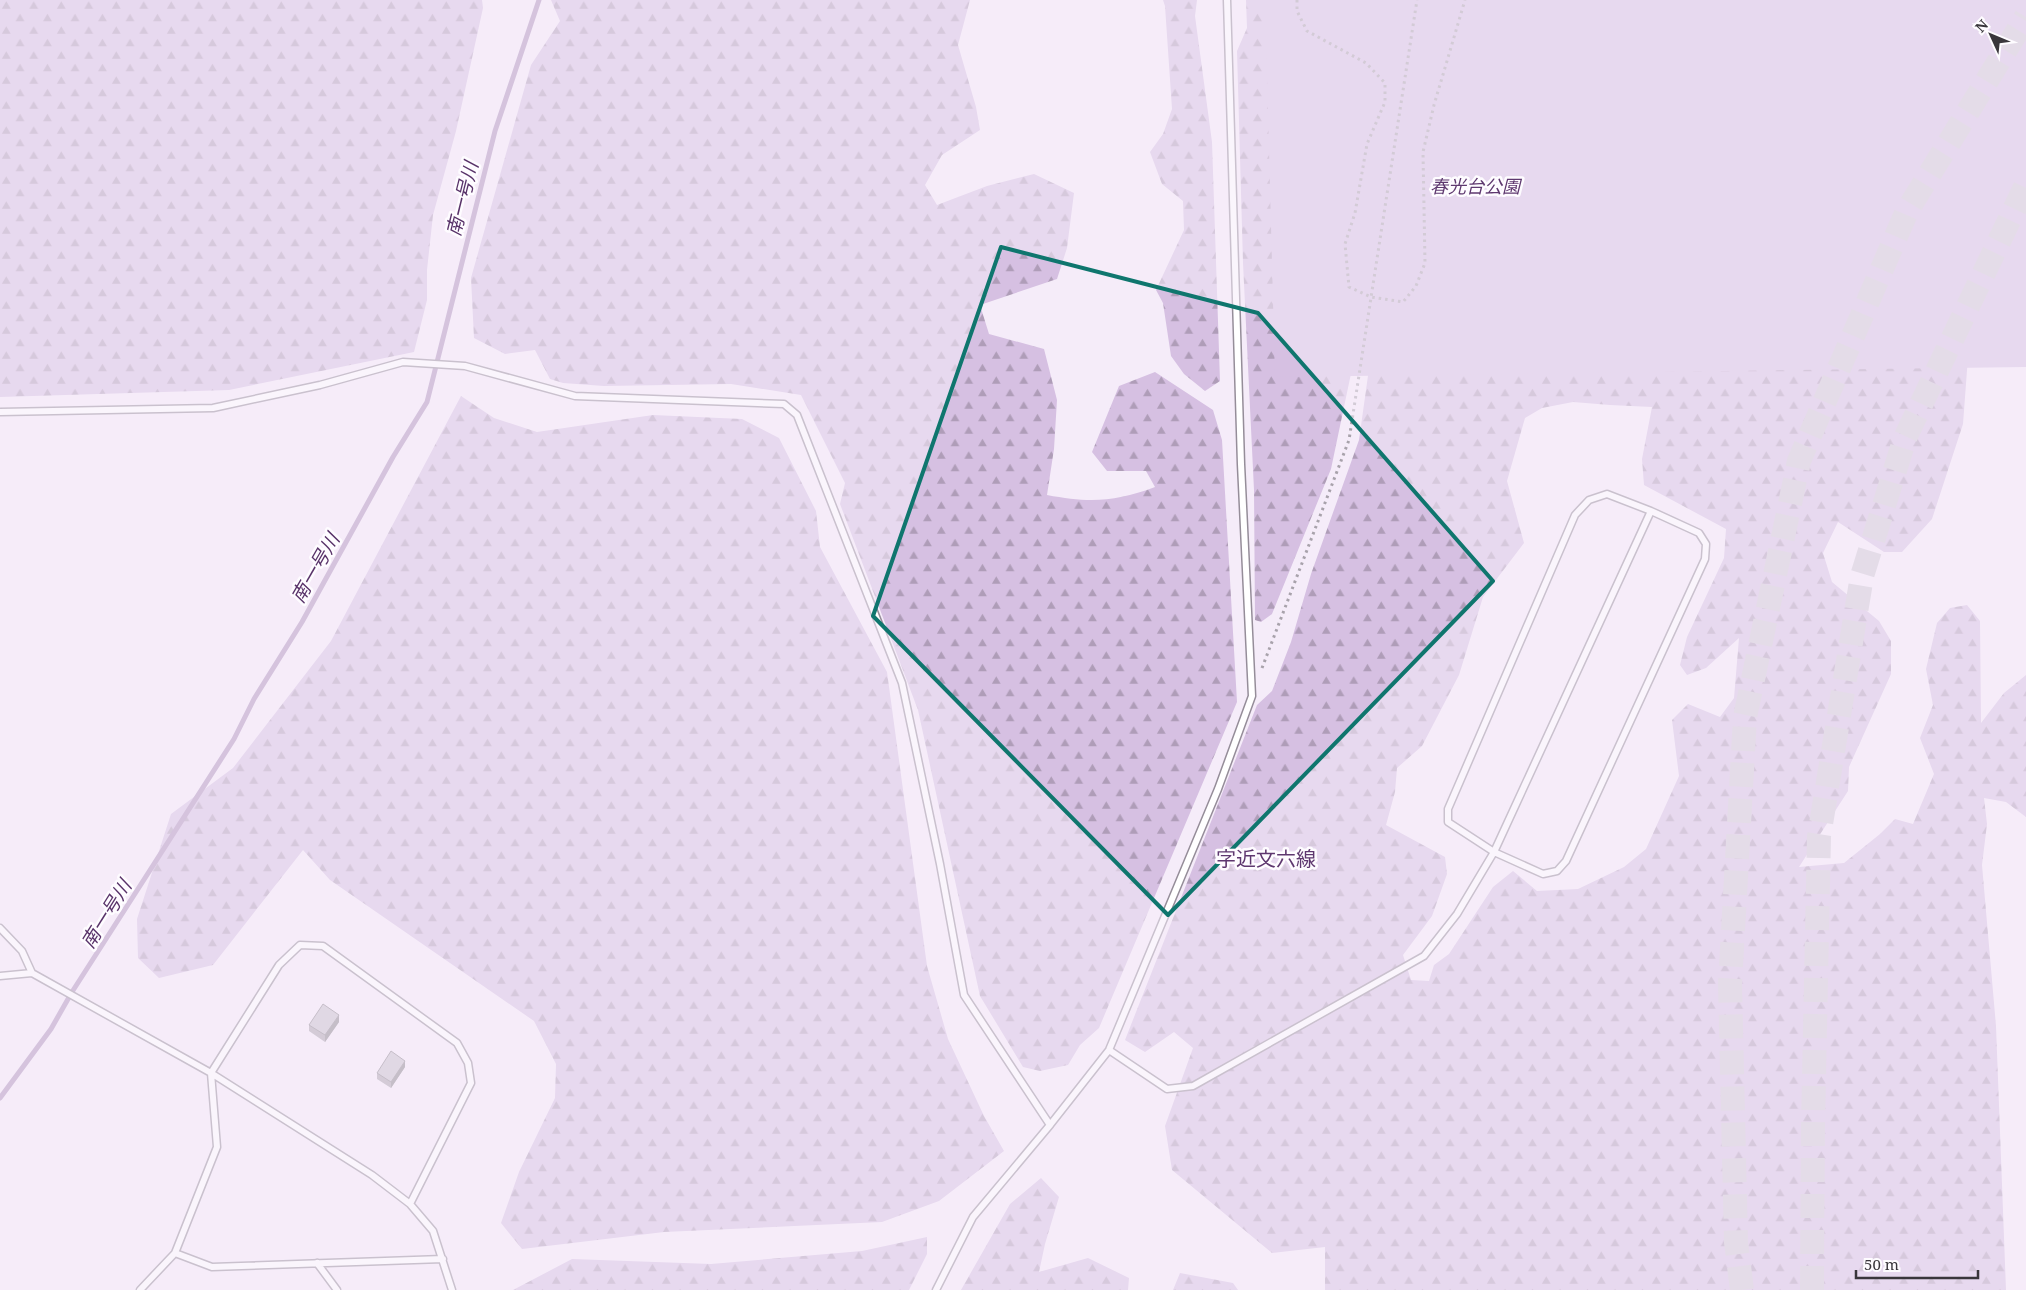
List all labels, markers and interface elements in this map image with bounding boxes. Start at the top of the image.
north arrow [1966,10,2016,60]
text: N [1971,15,1992,36]
water label: 南一号川 [440,157,484,239]
park label: 春光台公園 [1430,174,1523,198]
water label: 南一号川 [285,527,346,607]
district label: 字近文六線 [1216,845,1316,872]
water label: 南一号川 [75,873,138,953]
scale bar [1856,1248,1978,1280]
text: 50 m [1864,1254,1899,1274]

